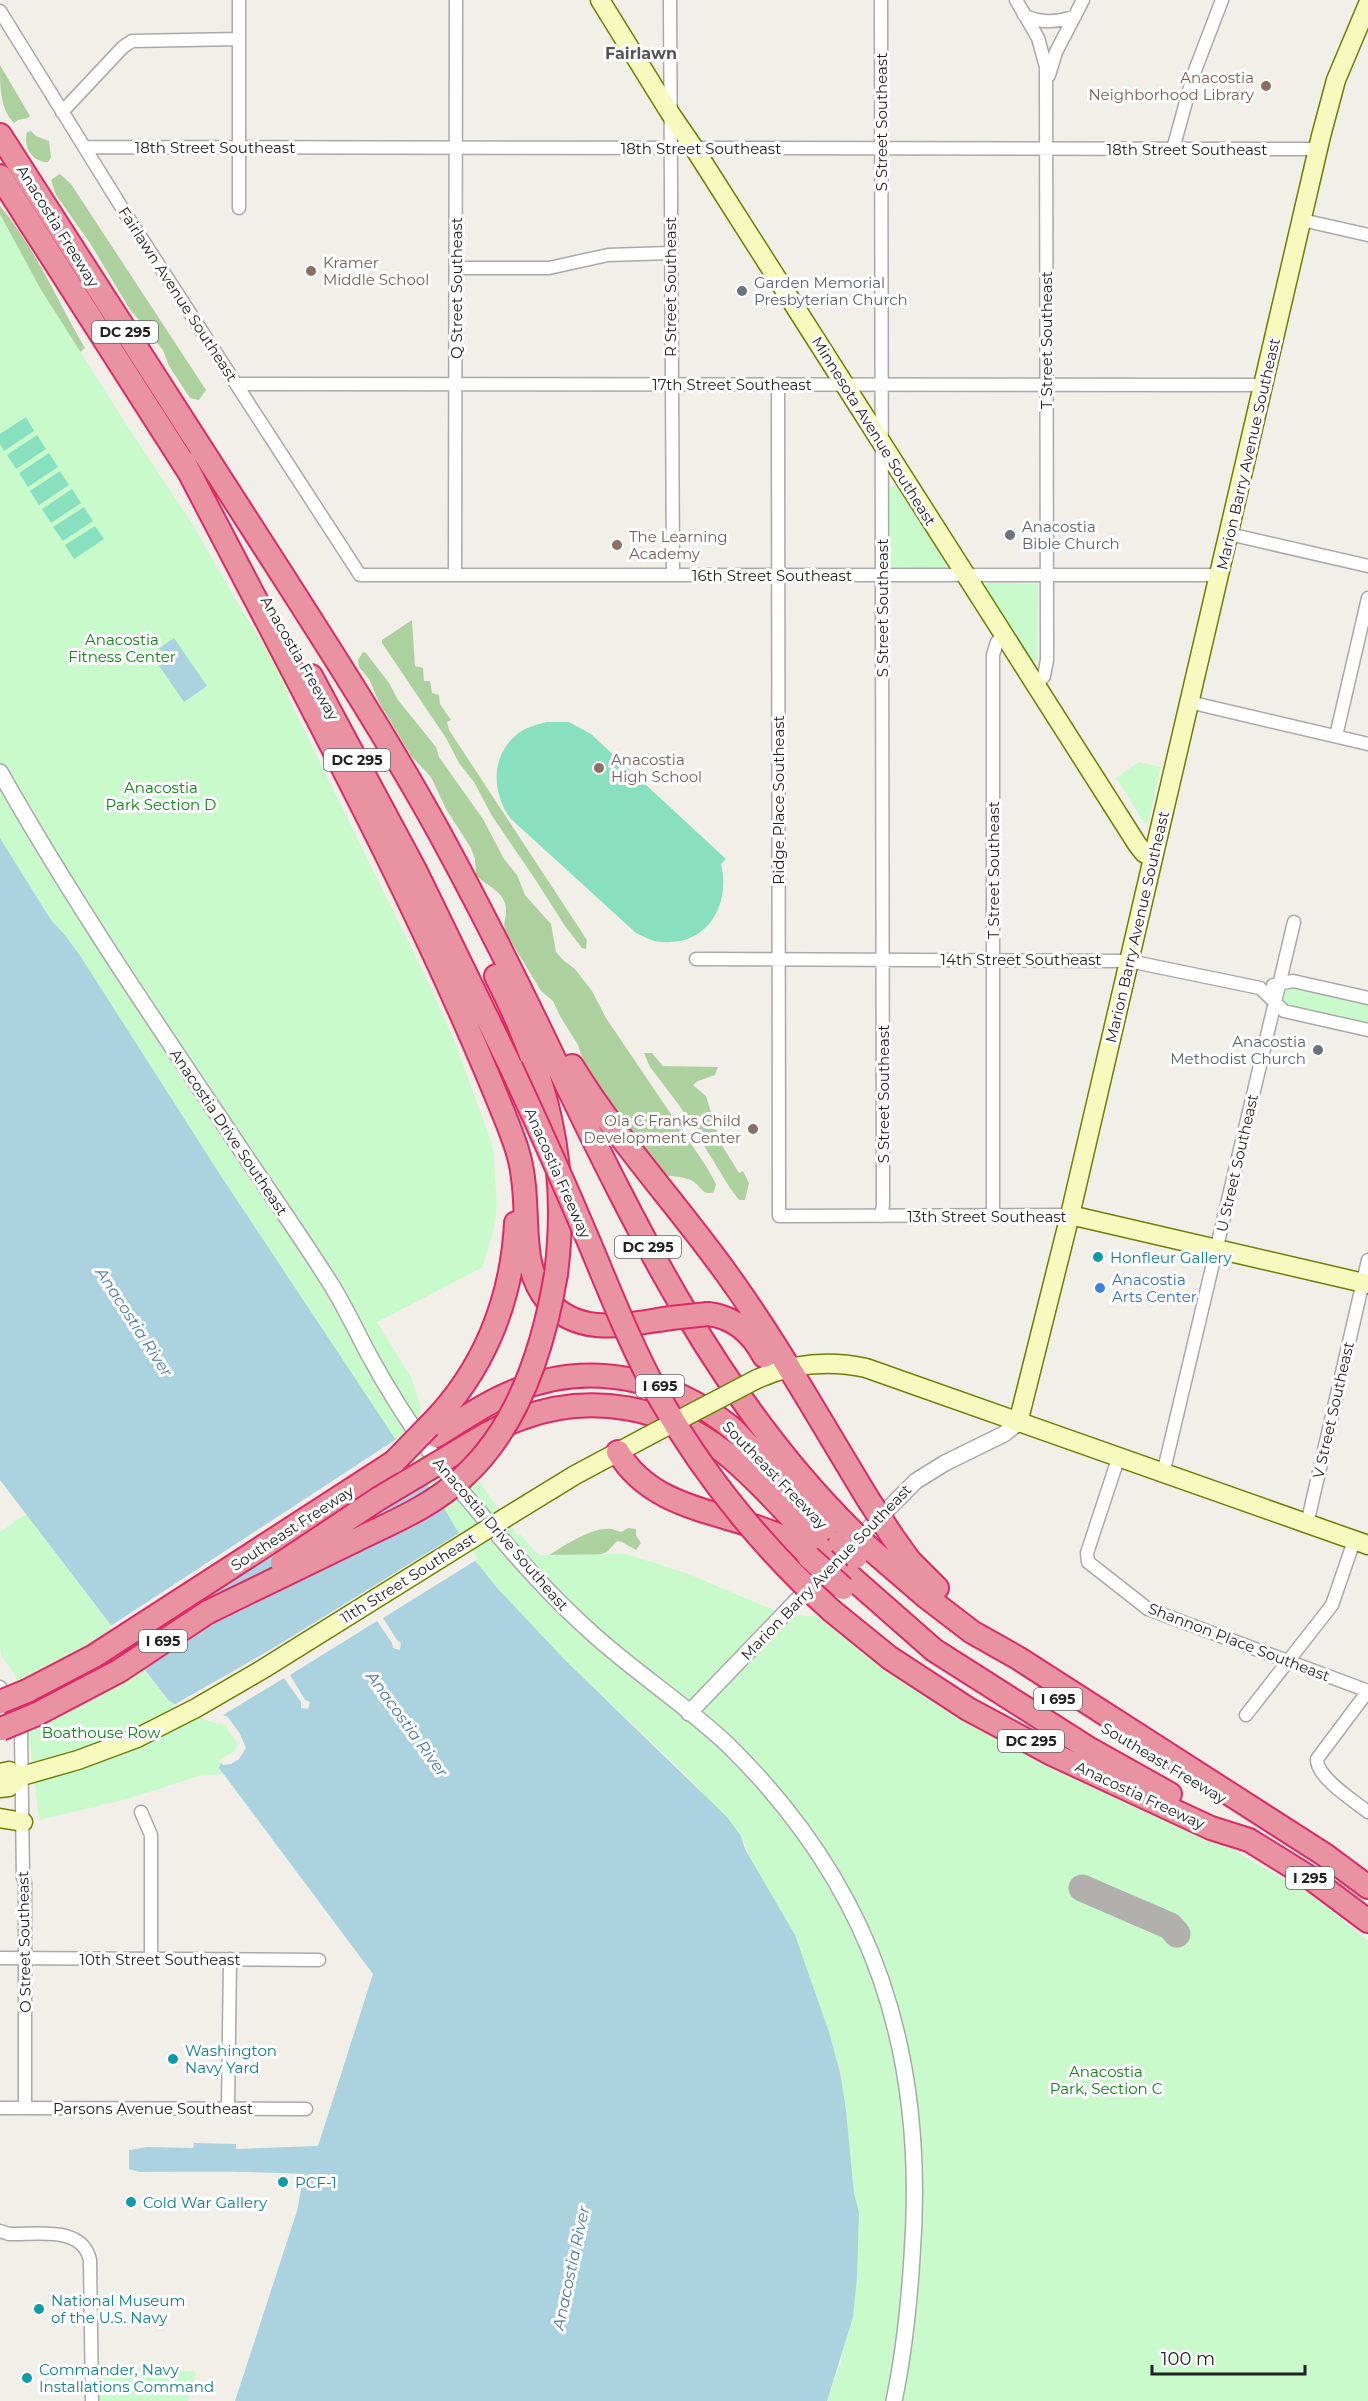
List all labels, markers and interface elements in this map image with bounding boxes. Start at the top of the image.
district label: Fairlawn [605,44,677,63]
street label: S Street Southeast [872,53,891,191]
place label: Anacostia Neighborhood Library [1088,68,1255,104]
marker: Anacostia Neighborhood Library [1259,79,1273,93]
street label: 18th Street Southeast [135,138,295,157]
street label: 18th Street Southeast [621,139,781,158]
street label: 18th Street Southeast [1107,140,1267,159]
street label: Anacostia Freeway [13,161,104,291]
street label: Fairlawn Avenue Southeast [114,203,242,385]
street label: Q Street Southeast [447,217,466,359]
street label: R Street Southeast [661,217,680,357]
place label: Kramer Middle School [323,253,429,289]
marker: Kramer Middle School [304,264,318,278]
street label: T Street Southeast [1037,271,1056,409]
place label: Garden Memorial Presbyterian Church [754,273,908,309]
marker: Garden Memorial Presbyterian Church [735,284,749,298]
road number: DC 295 [92,321,158,343]
street label: Minnesota Avenue Southeast [808,333,940,529]
street label: Marion Barry Avenue Southeast [1212,336,1284,572]
street label: 17th Street Southeast [652,375,812,394]
place label: Anacostia Bible Church [1022,517,1120,553]
place label: The Learning Academy [629,527,728,563]
marker: Anacostia Bible Church [1003,528,1017,542]
marker: The Learning Academy [610,538,624,552]
street label: S Street Southeast [873,539,892,677]
street label: 16th Street Southeast [692,566,852,585]
street label: Anacostia Freeway [257,592,344,724]
park label: Anacostia Fitness Center [68,630,176,666]
street label: Ridge Place Southeast [769,715,788,885]
road number: DC 295 [324,749,390,771]
place label: Anacostia High School [611,750,702,786]
marker: Anacostia High School [592,761,606,775]
park label: Anacostia Park Section D [105,778,217,814]
street label: T Street Southeast [984,801,1003,939]
street label: Marion Barry Avenue Southeast [1101,809,1173,1045]
street label: 14th Street Southeast [941,950,1101,969]
street label: S Street Southeast [874,1025,893,1163]
place label: Anacostia Methodist Church [1170,1032,1306,1068]
marker: Anacostia Methodist Church [1311,1043,1325,1057]
street label: Anacostia Drive Southeast [166,1045,292,1219]
street label: U Street Southeast [1212,1092,1262,1234]
street label: Anacostia Freeway [521,1105,596,1242]
place label: Ola C Franks Child Development Center [584,1111,741,1147]
marker: Ola C Franks Child Development Center [746,1122,760,1136]
street label: 13th Street Southeast [907,1207,1067,1226]
road number: DC 295 [615,1236,681,1258]
place label: Honfleur Gallery [1110,1248,1232,1267]
marker: Honfleur Gallery [1091,1250,1105,1264]
water label: Anacostia River [91,1263,177,1381]
place label: Anacostia Arts Center [1112,1270,1197,1306]
marker: Anacostia Arts Center [1093,1281,1107,1295]
street label: V Street Southeast [1308,1340,1358,1480]
road number: I 695 [636,1375,684,1397]
street label: Southeast Freeway [719,1417,832,1534]
street label: Anacostia Drive Southeast [429,1453,573,1615]
street label: Marion Barry Avenue Southeast [737,1480,915,1664]
street label: Southeast Freeway [227,1481,358,1575]
street label: 11th Street Southeast [337,1529,479,1627]
street label: Shannon Place Southeast [1146,1599,1332,1685]
road number: I 695 [139,1630,187,1652]
water label: Anacostia River [362,1667,452,1781]
road number: I 695 [1034,1688,1082,1710]
street label: Southeast Freeway [1098,1718,1231,1808]
park label: Boathouse Row [42,1723,161,1742]
road number: DC 295 [998,1730,1064,1752]
street label: Anacostia Freeway [1072,1757,1208,1834]
road number: I 295 [1286,1867,1334,1889]
street label: O Street Southeast [13,1871,35,2013]
street label: 10th Street Southeast [80,1950,240,1969]
place label: Washington Navy Yard [185,2041,277,2077]
marker: Washington Navy Yard [166,2052,180,2066]
park label: Anacostia Park, Section C [1050,2062,1163,2098]
street label: Parsons Avenue Southeast [53,2099,253,2118]
place label: PCF-1 [295,2173,337,2192]
marker: PCF-1 [276,2175,290,2189]
place label: Cold War Gallery [143,2193,268,2212]
marker: Cold War Gallery [124,2195,138,2209]
water label: Anacostia River [548,2204,594,2333]
place label: National Museum of the U.S. Navy [51,2291,185,2327]
marker: National Museum of the U.S. Navy [32,2302,46,2316]
scale bar [1152,2338,1305,2376]
text: 100 m [1161,2348,1215,2370]
place label: Commander, Navy Installations Command [39,2360,214,2396]
marker: Commander, Navy Installations Command [20,2371,34,2385]

